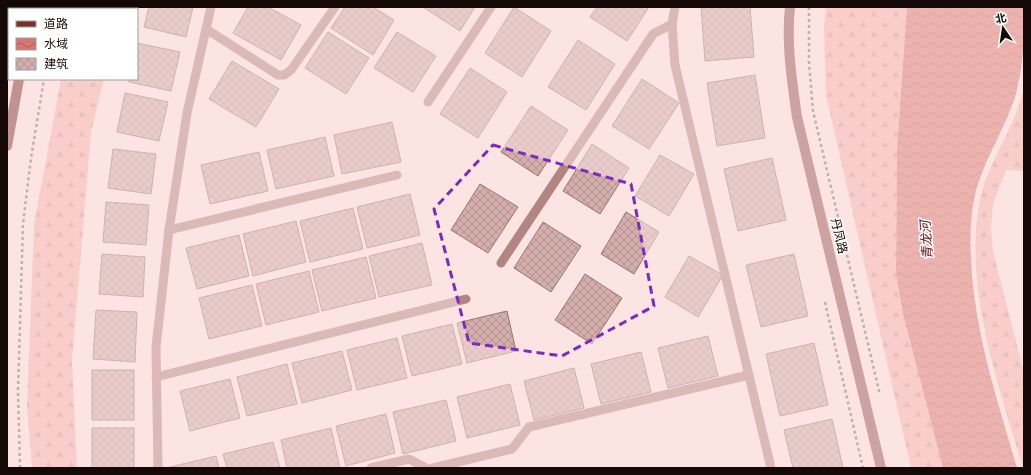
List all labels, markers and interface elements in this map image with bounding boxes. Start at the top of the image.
legend [8,8,138,80]
north arrow [983,8,1023,48]
text: 北 [994,10,1008,27]
text: 道路 [44,16,68,32]
text: 水域 [44,36,68,52]
text: 建筑 [44,56,68,72]
street label: 丹凤路 [827,217,851,255]
water label: 青龙河 [916,217,937,260]

